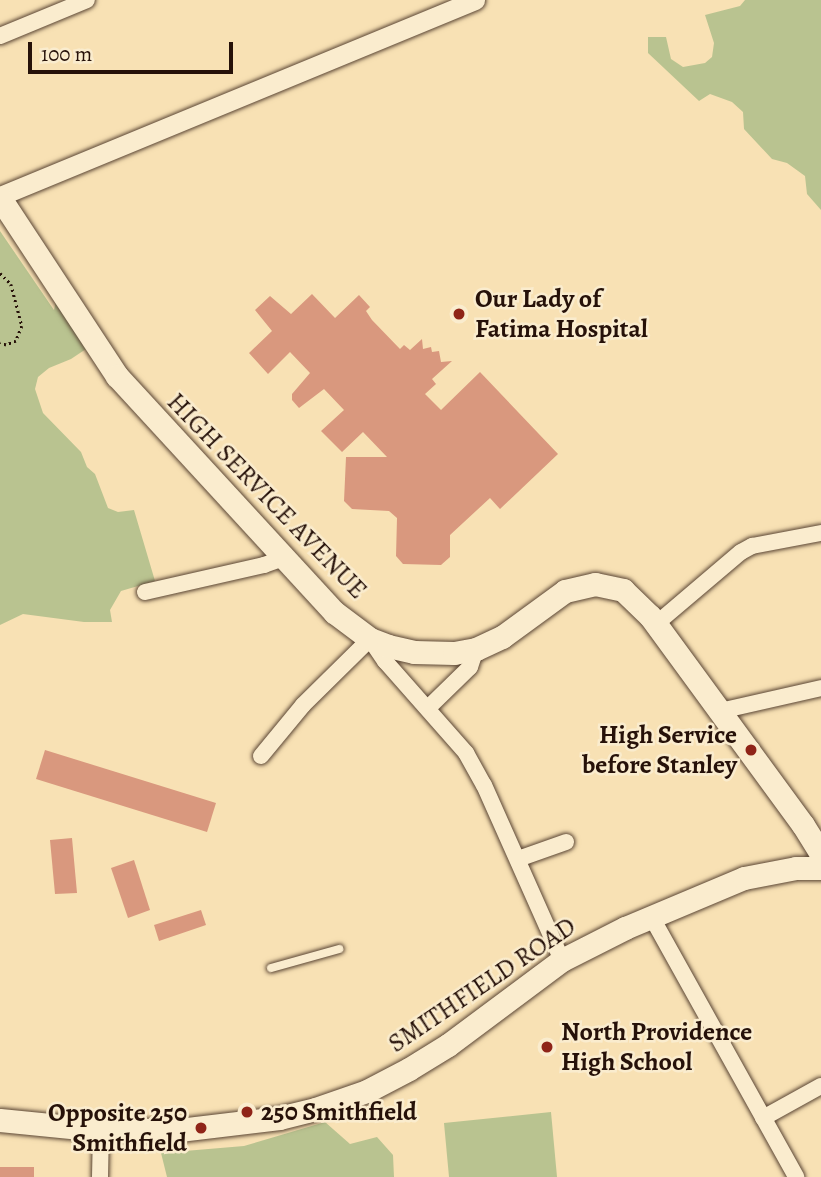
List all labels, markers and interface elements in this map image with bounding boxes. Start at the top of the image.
scale bar [32,28,236,72]
text: 100 m [41,40,92,68]
place label: Our Lady of Fatima Hospital [475,283,648,344]
marker: Our Lady of Fatima Hospital [449,304,469,324]
street label: HIGH SERVICE AVENUE [160,386,374,606]
place label: High Service before Stanley [582,719,737,780]
marker: High Service before Stanley [743,742,759,758]
street label: SMITHFIELD ROAD [382,911,582,1059]
place label: North Providence High School [561,1016,752,1078]
marker: North Providence High School [539,1039,555,1055]
place label: 250 Smithfield [261,1096,417,1128]
place label: Opposite 250 Smithfield [48,1097,187,1158]
marker: 250 Smithfield [239,1104,255,1120]
marker: Opposite 250 Smithfield [193,1120,209,1136]

